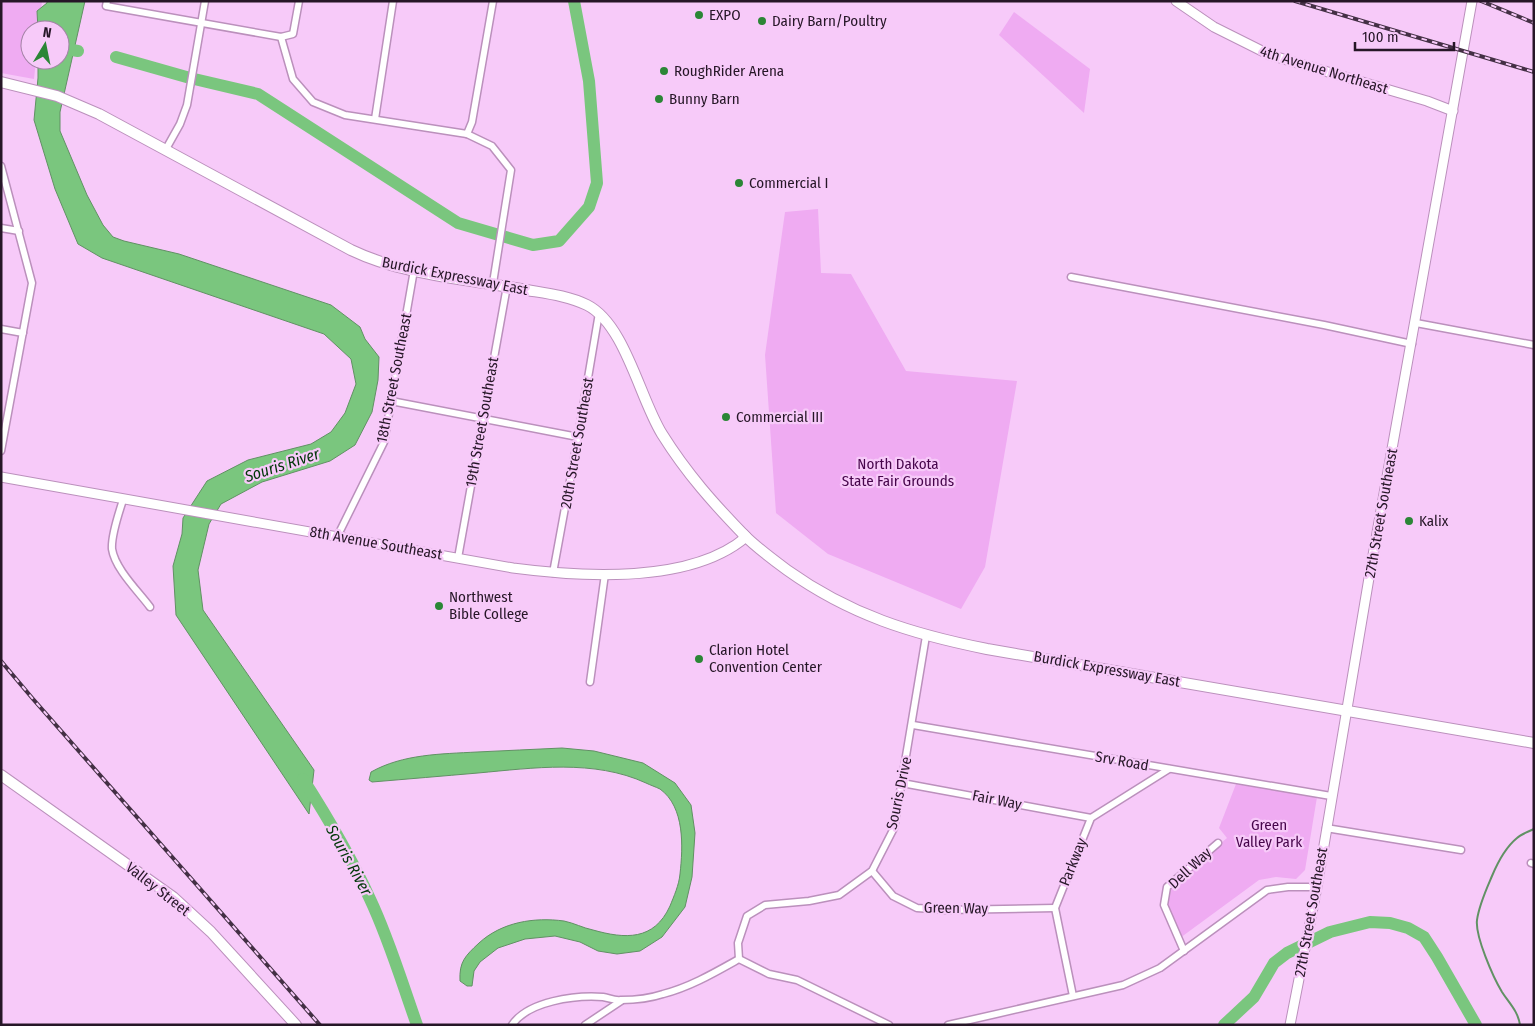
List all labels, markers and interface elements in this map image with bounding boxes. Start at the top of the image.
place label: EXPO [709,6,741,24]
marker: EXPO [693,9,705,21]
place label: Dairy Barn/Poultry [772,12,887,30]
marker: Dairy Barn/Poultry [756,15,768,27]
north arrow [20,20,70,70]
scale bar [1355,20,1454,52]
text: N [42,24,53,42]
text: 100 m [1362,28,1399,46]
street label: 4th Avenue Northeast [1258,42,1390,98]
place label: RoughRider Arena [674,62,784,80]
marker: RoughRider Arena [658,65,670,77]
place label: Bunny Barn [669,90,740,108]
marker: Bunny Barn [653,93,665,105]
place label: Commercial I [749,174,828,192]
marker: Commercial I [733,177,745,189]
street label: Burdick Expressway East [380,253,530,299]
street label: 18th Street Southeast [373,311,415,444]
street label: 19th Street Southeast [462,355,502,488]
street label: 20th Street Southeast [557,376,597,510]
place label: Commercial III [736,408,823,426]
marker: Commercial III [720,411,732,423]
water label: Souris River [241,444,322,486]
street label: 27th Street Southeast [1361,447,1401,579]
park label: North Dakota State Fair Grounds [842,455,954,490]
place label: Kalix [1419,512,1449,530]
marker: Kalix [1403,515,1415,527]
street label: 8th Avenue Southeast [308,522,444,564]
place label: Northwest Bible College [449,588,528,623]
marker: Northwest Bible College [433,600,445,612]
place label: Clarion Hotel Convention Center [709,641,823,676]
street label: Burdick Expressway East [1032,647,1182,691]
marker: Clarion Hotel Convention Center [693,653,705,665]
street label: Srv Road [1094,747,1150,775]
street label: Souris Drive [883,755,915,831]
street label: Fair Way [971,786,1024,814]
park label: Green Valley Park [1236,816,1302,851]
water label: Souris River [321,821,376,899]
street label: Parkway [1055,835,1091,889]
street label: Dell Way [1165,843,1215,892]
street label: 27th Street Southeast [1291,846,1331,978]
street label: Valley Street [122,858,194,920]
street label: Green Way [924,898,989,918]

